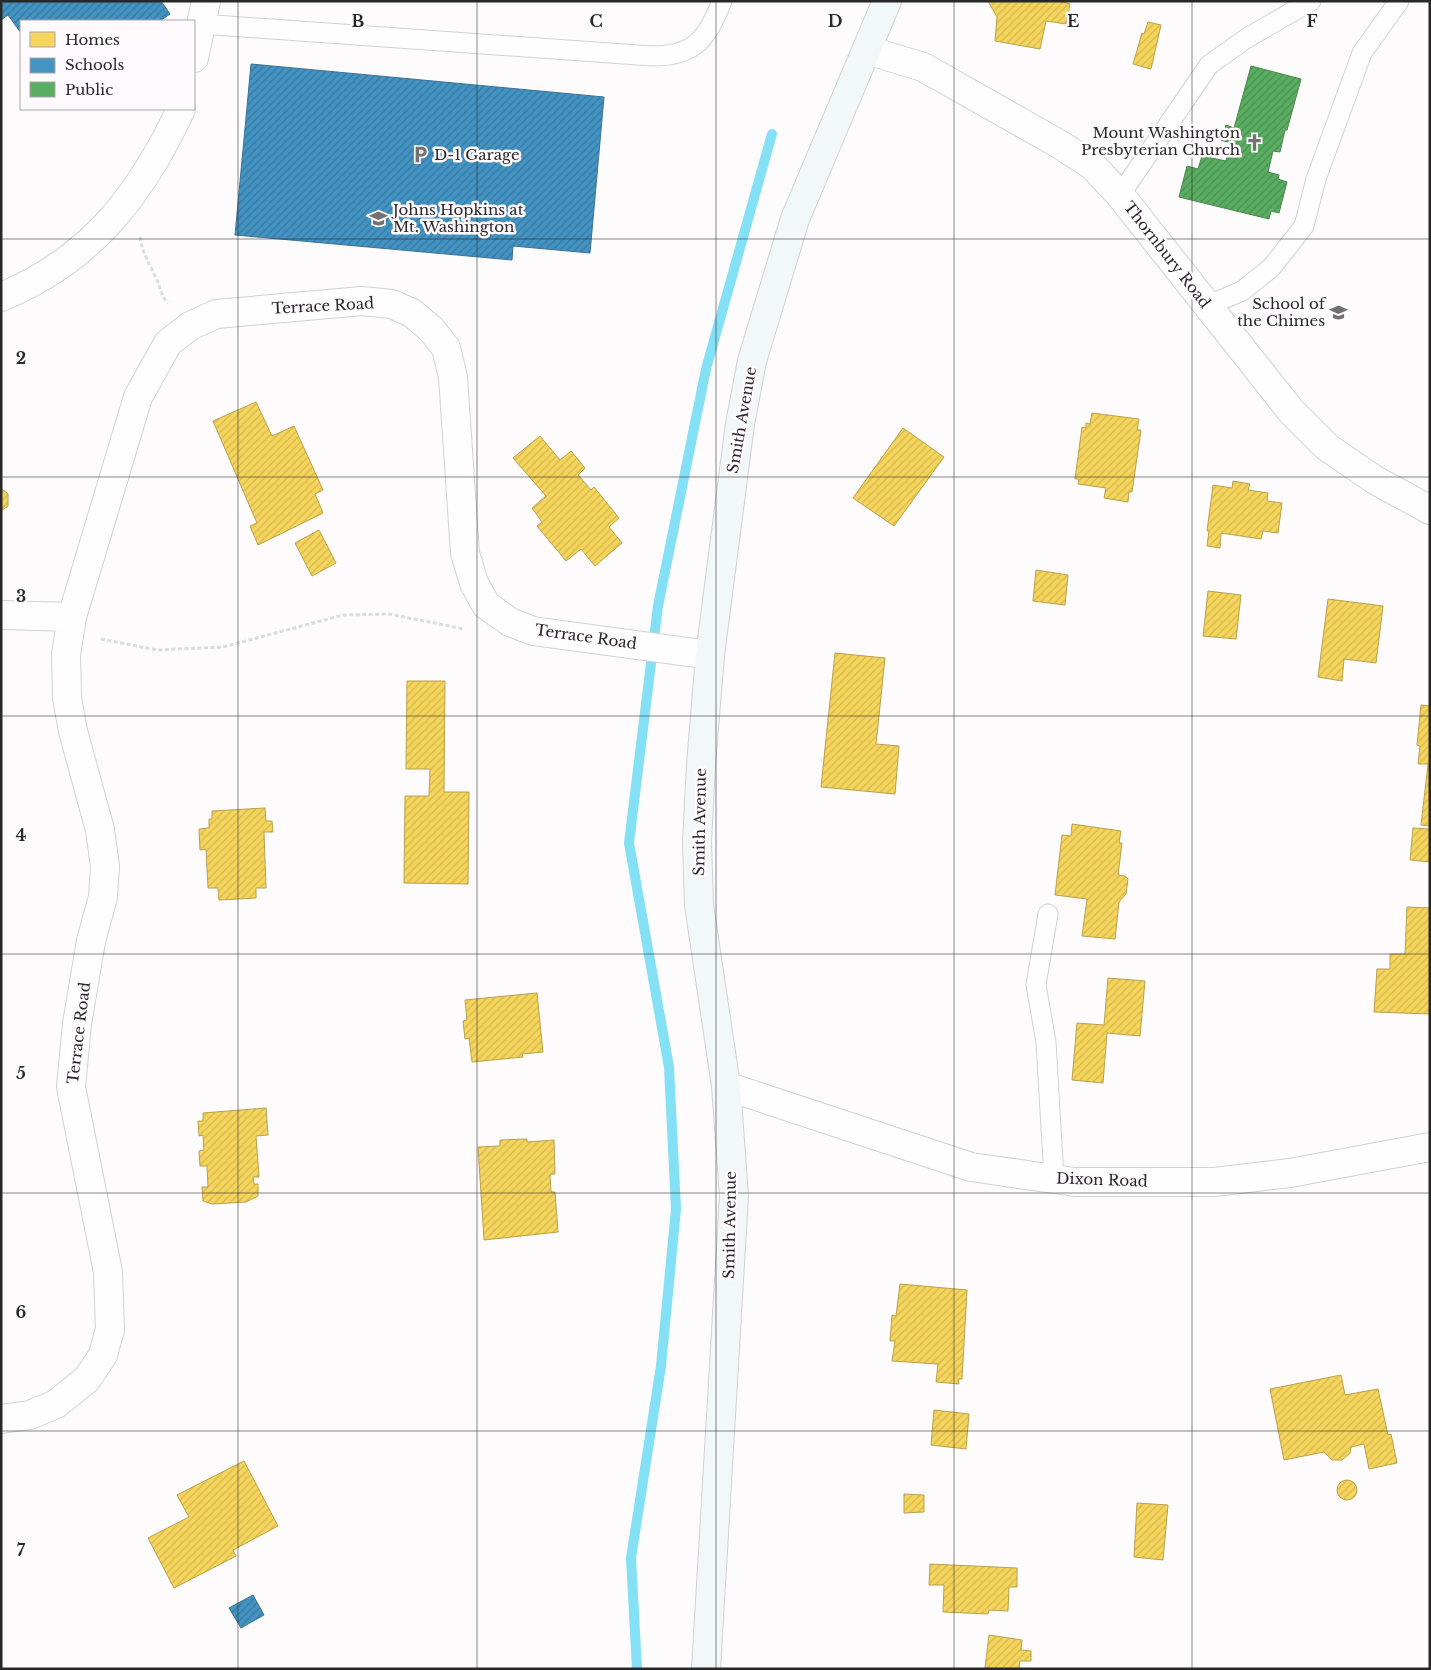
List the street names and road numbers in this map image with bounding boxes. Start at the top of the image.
street label: Thornbury Road [1120,198,1215,312]
street label: Terrace Road [271,293,375,318]
street label: Smith Avenue [723,365,760,475]
street label: Terrace Road [534,620,638,653]
street label: Smith Avenue [689,768,710,876]
street label: Terrace Road [63,981,94,1085]
street label: Dixon Road [1056,1168,1148,1191]
street label: Smith Avenue [719,1171,740,1279]

